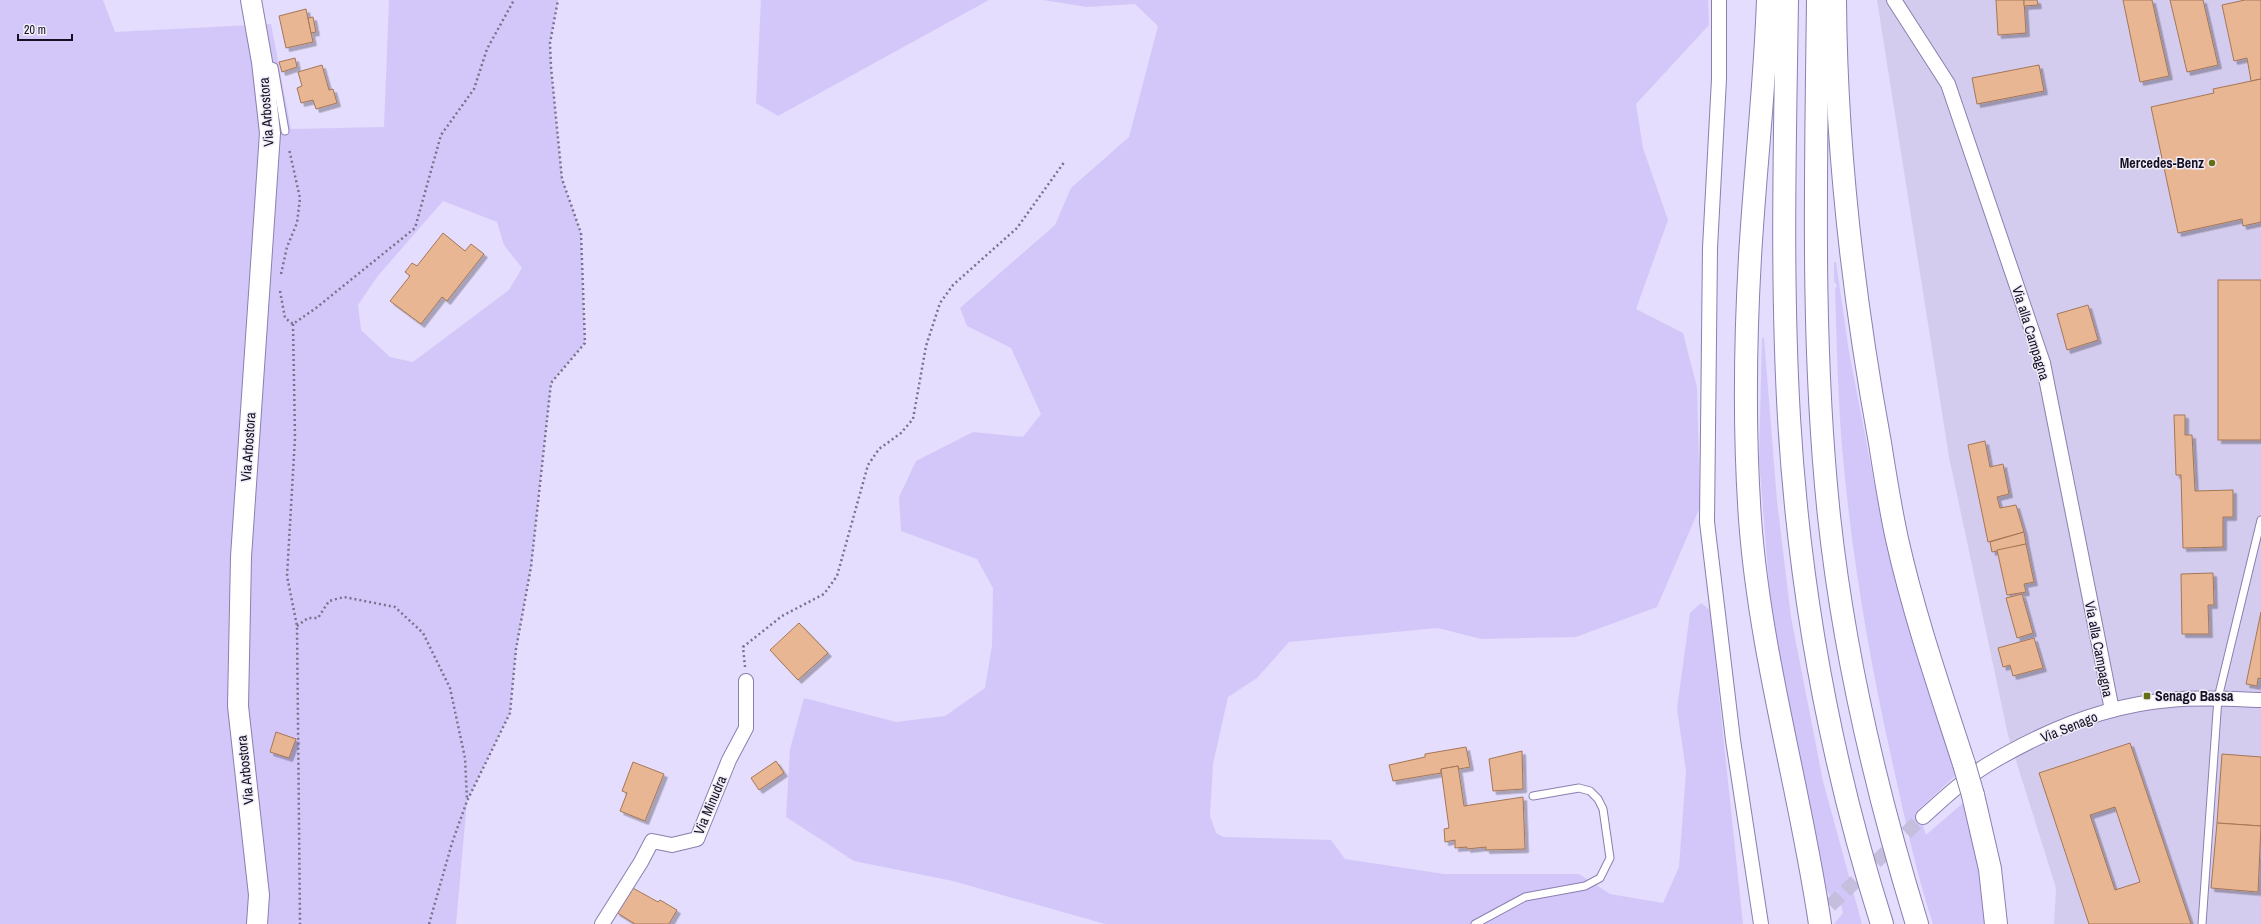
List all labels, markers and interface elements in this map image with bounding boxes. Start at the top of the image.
scale bar [18,16,72,42]
text: 20 m [24,22,46,38]
street label: Via Arbostora [255,76,277,147]
place label: Mercedes-Benz [2120,154,2204,172]
marker: Mercedes-Benz [2207,158,2217,168]
street label: Via alla Campagna [2008,284,2054,383]
street label: Via Arbostora [237,411,259,482]
street label: Via alla Campagna [2081,599,2117,699]
place label: Senago Bassa [2155,687,2234,705]
marker: Senago Bassa [2142,691,2152,701]
street label: Via Senago [2038,707,2100,747]
street label: Via Arbostora [232,734,258,805]
street label: Via Minudra [690,772,731,837]

